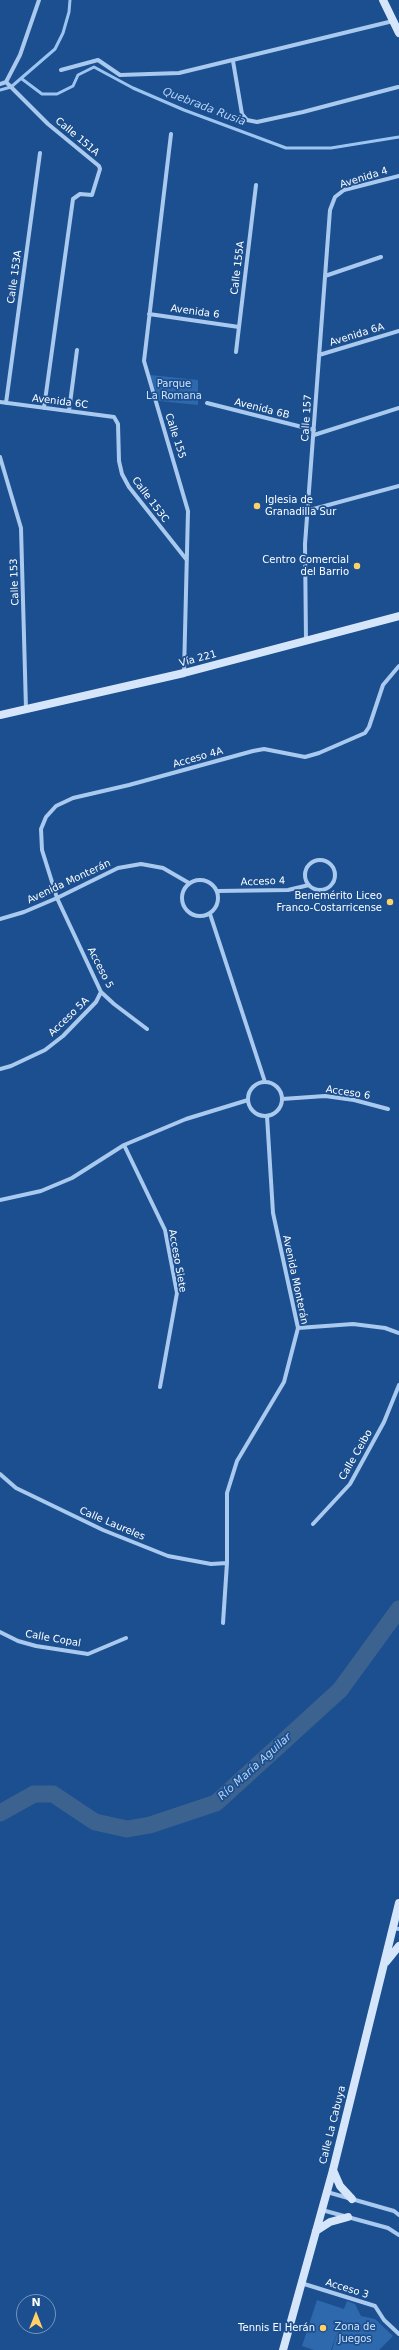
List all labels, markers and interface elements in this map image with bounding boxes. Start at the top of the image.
water label: Quebrada Rusia [161,85,247,129]
street label: Calle 151A [52,115,102,159]
street label: Avenida 4 [339,165,389,191]
street label: Calle 155A [229,241,247,295]
street label: Calle 153A [5,249,25,305]
street label: Avenida 6 [170,303,220,321]
street label: Avenida 6A [328,321,386,349]
park label: Parque La Romana [146,378,202,402]
street label: Avenida 6C [31,393,89,411]
street label: Calle 157 [299,394,315,442]
street label: Avenida 6B [233,396,291,422]
street label: Calle 155 [162,412,188,460]
street label: Calle 153C [129,475,171,525]
place label: Iglesia de Granadilla Sur [265,494,336,518]
marker: Iglesia de Granadilla Sur [252,501,262,511]
place label: Centro Comercial del Barrio [262,554,349,578]
street label: Calle 153 [8,558,22,606]
marker: Centro Comercial del Barrio [352,561,362,571]
street label: Vía 221 [178,648,218,670]
street label: Acceso 4A [172,745,224,771]
street label: Avenida Monterán [25,857,113,907]
street label: Acceso 4 [240,875,286,889]
place label: Benemérito Liceo Franco-Costarricense [276,890,382,914]
marker: Benemérito Liceo Franco-Costarricense [385,897,395,907]
street label: Acceso 5 [85,945,115,991]
street label: Acceso 5A [46,995,92,1039]
street label: Acceso 6 [325,1084,371,1102]
street label: Acceso Siete [166,1229,188,1293]
street label: Avenida Monterán [280,1234,310,1326]
street label: Calle Ceibo [337,1428,375,1482]
street label: Calle Laureles [77,1505,147,1543]
street label: Calle Copal [24,1628,82,1650]
water label: Río María Aguilar [216,1731,294,1803]
street label: Calle La Cabuya [317,2084,349,2166]
street label: Acceso 3 [324,2277,370,2301]
north arrow [16,2294,56,2334]
text: N [31,2296,41,2309]
park label: Zona de Juegos [334,2321,376,2344]
place label: Tennis El Herán [238,2322,315,2334]
marker: Tennis El Herán [318,2323,328,2333]

